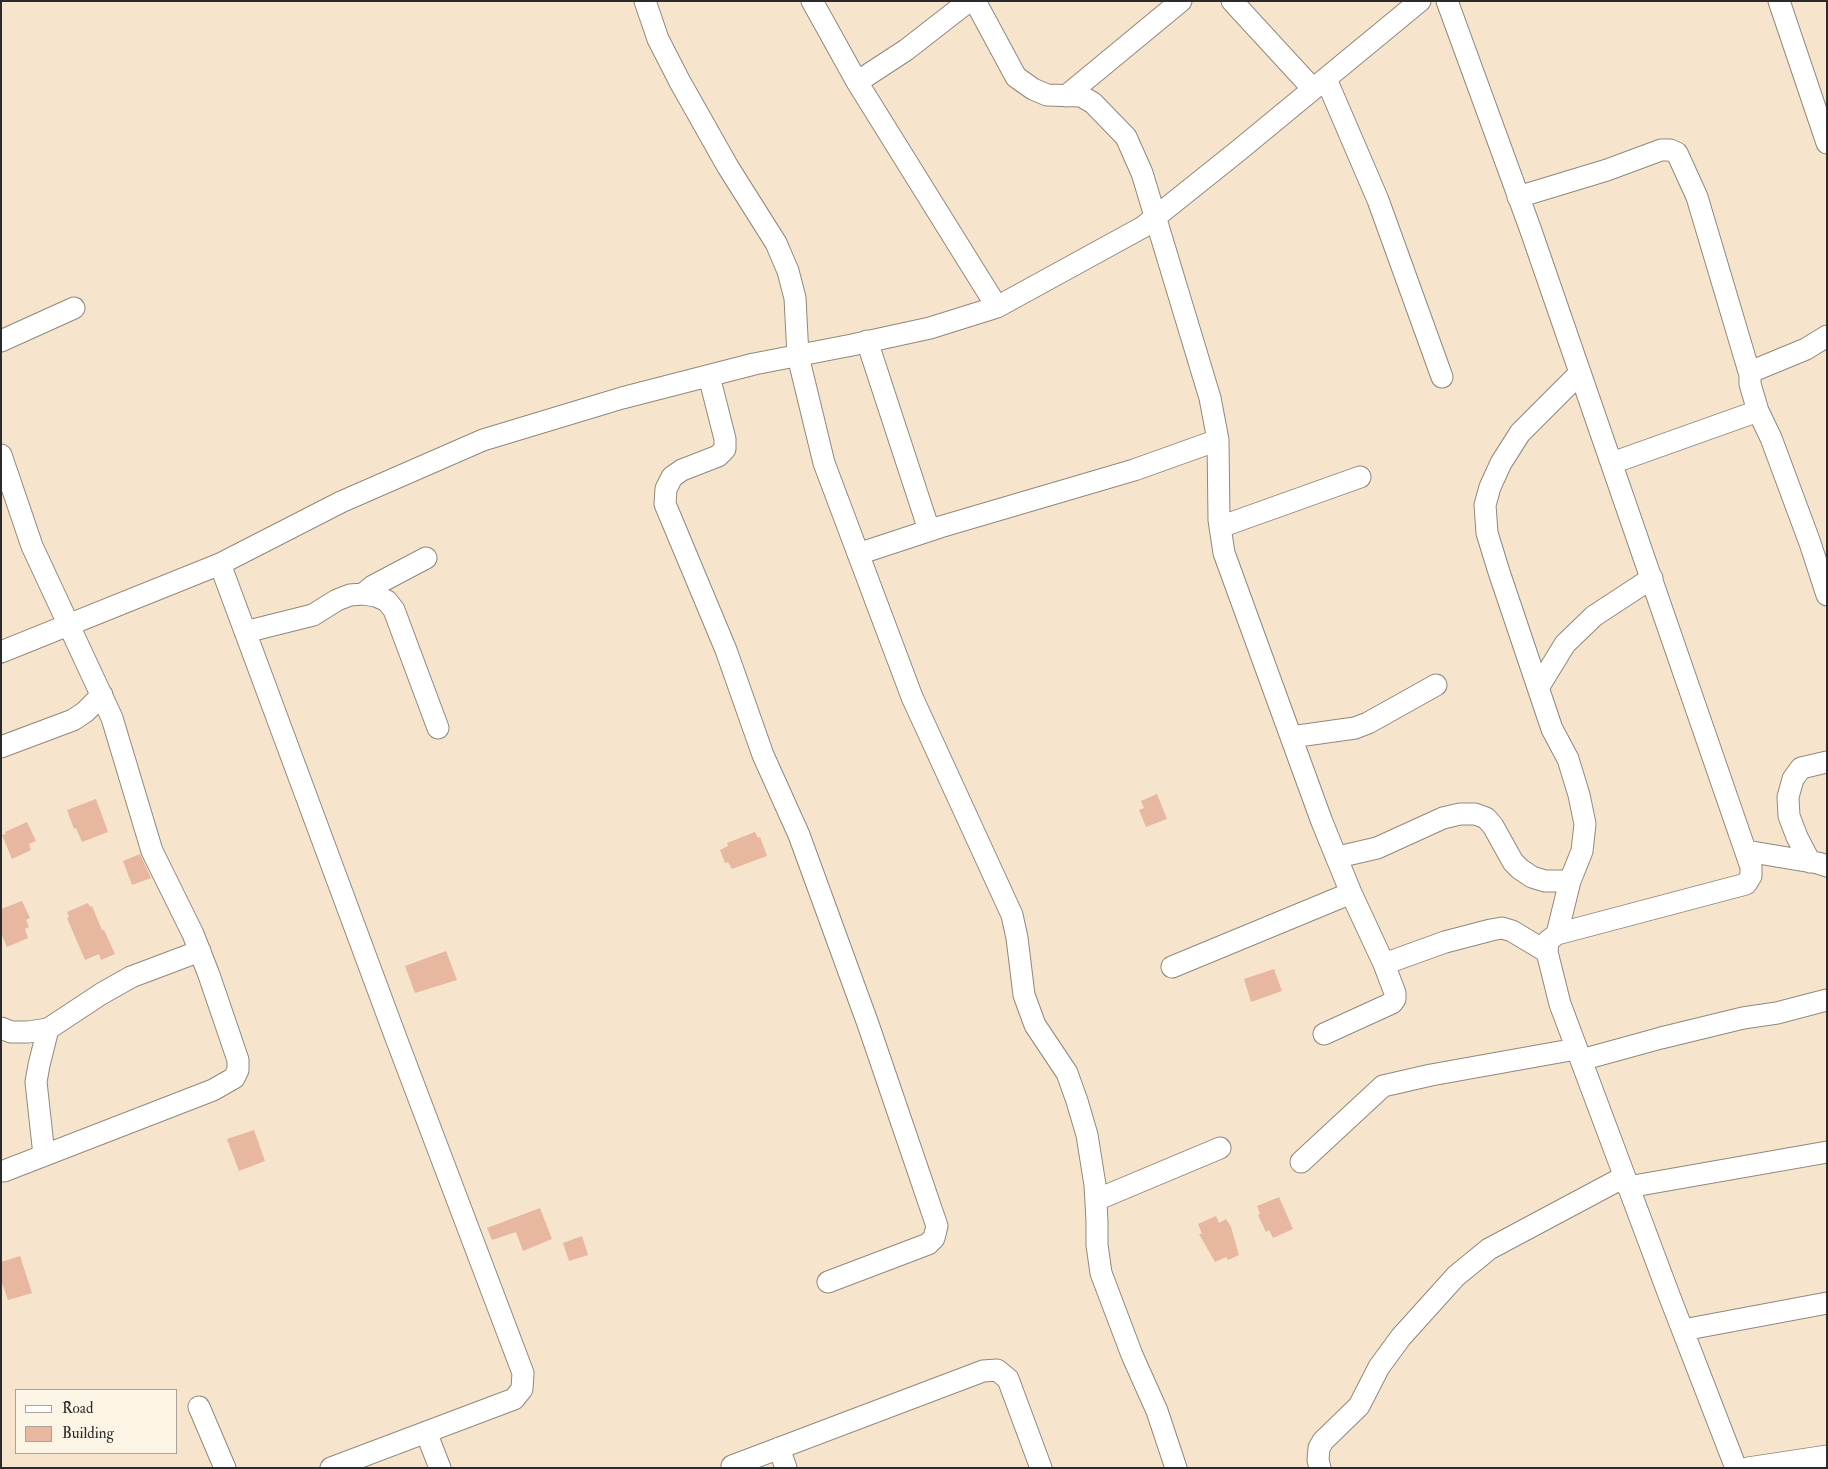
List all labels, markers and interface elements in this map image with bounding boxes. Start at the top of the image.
legend [15,1389,178,1454]
text: Road [62,1399,93,1418]
text: Building [62,1424,114,1443]

